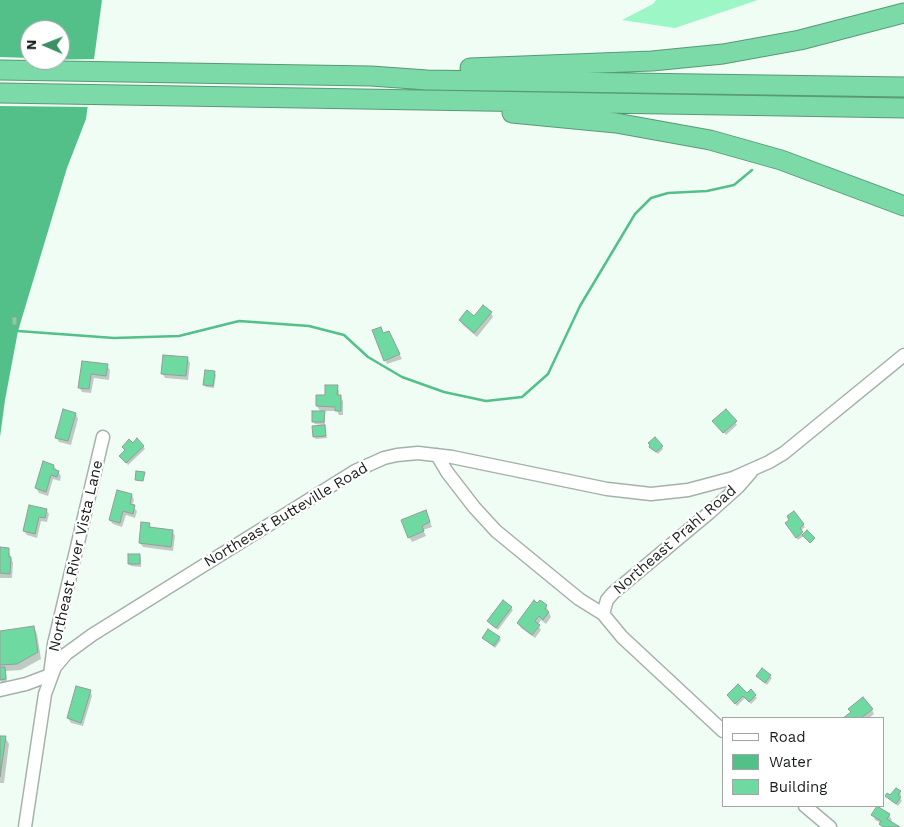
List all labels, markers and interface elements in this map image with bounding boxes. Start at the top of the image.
north arrow [20,20,70,70]
text: N [23,39,39,50]
street label: Northeast River Vista Lane [45,458,107,654]
street label: Northeast Butteville Road [201,459,371,571]
street label: Northeast Prahl Road [610,482,740,598]
legend [722,717,884,807]
text: Road [769,728,806,746]
text: Water [769,753,812,771]
text: Building [769,778,827,796]

